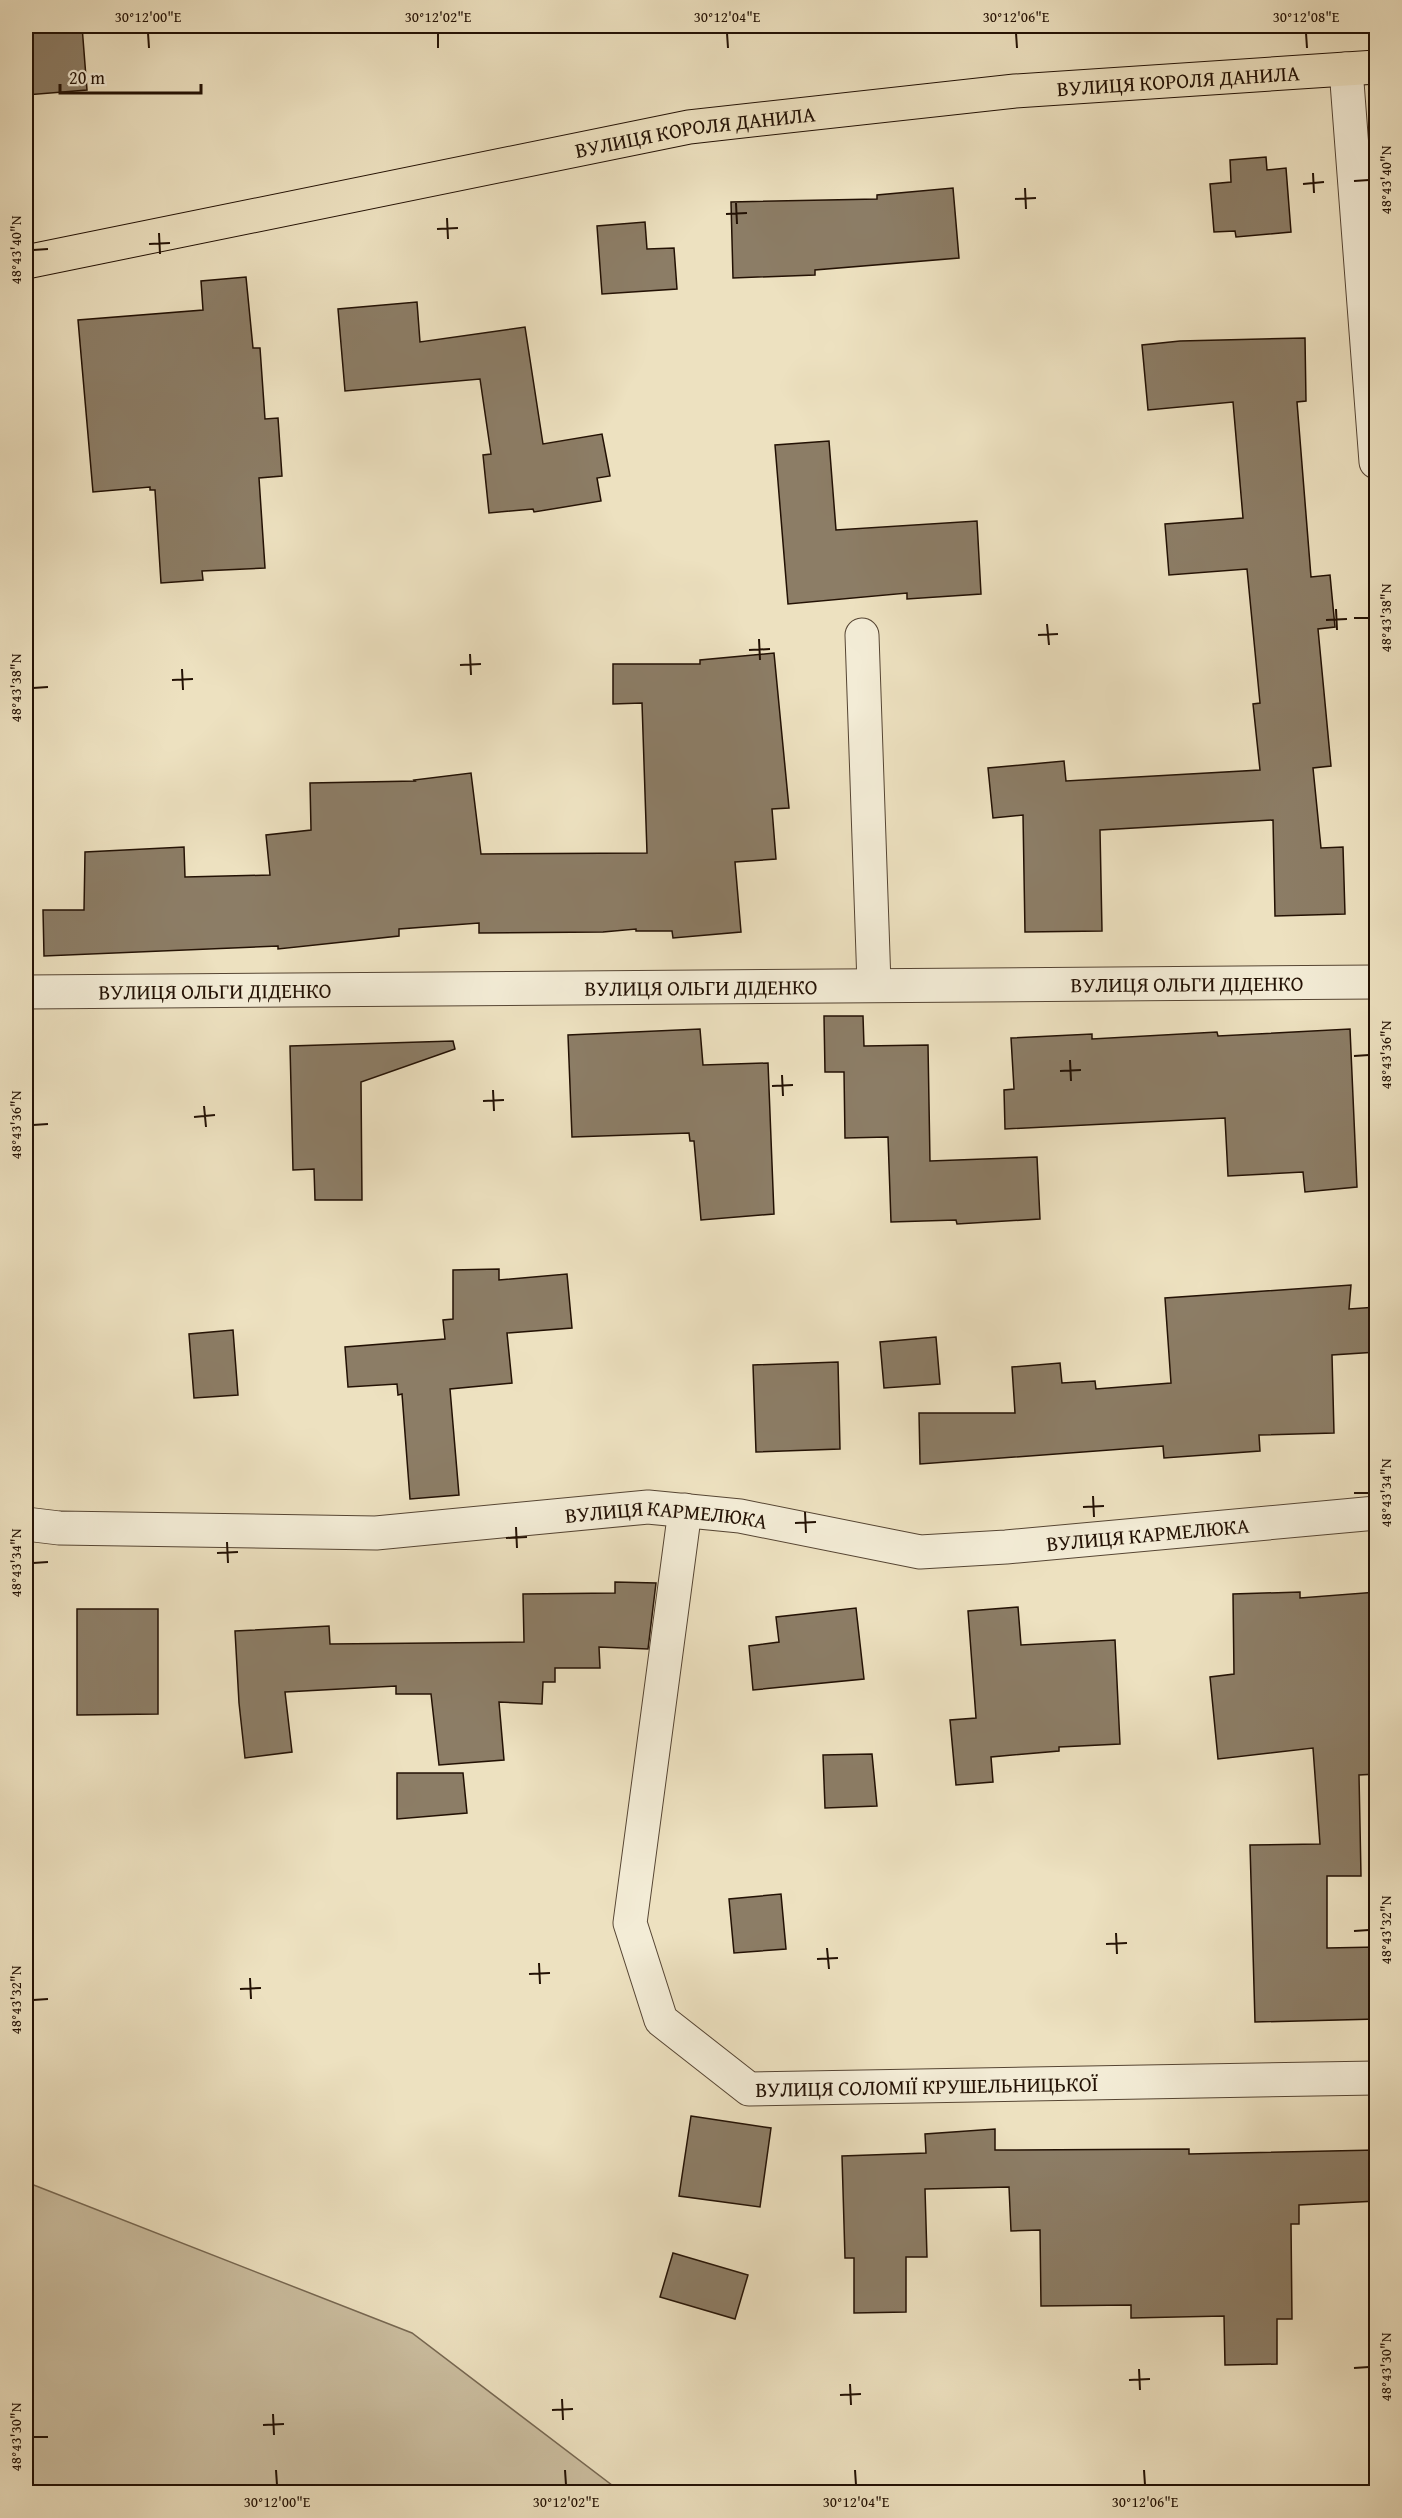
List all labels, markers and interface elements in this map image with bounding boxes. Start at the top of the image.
text: 30°12'00"E [115,6,182,27]
text: 30°12'02"E [405,6,472,27]
text: 30°12'04"E [694,6,761,27]
text: 30°12'06"E [983,6,1050,27]
text: 30°12'08"E [1273,6,1340,27]
scale bar [60,57,201,95]
street label: ВУЛИЦЯ КОРОЛЯ ДАНИЛА [1056,57,1301,104]
text: 20 m [69,64,105,91]
street label: ВУЛИЦЯ КОРОЛЯ ДАНИЛА [572,98,817,165]
text: 48°43'40"N [1375,145,1396,214]
text: 48°43'40"N [5,215,26,284]
text: 48°43'38"N [1375,583,1396,652]
text: 48°43'38"N [5,653,26,722]
street label: ВУЛИЦЯ ОЛЬГИ ДІДЕНКО [1070,967,1304,1000]
street label: ВУЛИЦЯ ОЛЬГИ ДІДЕНКО [584,971,818,1003]
street label: ВУЛИЦЯ ОЛЬГИ ДІДЕНКО [98,974,332,1007]
text: 48°43'36"N [1375,1020,1396,1089]
text: 48°43'36"N [5,1090,26,1159]
text: 48°43'34"N [1375,1458,1396,1527]
street label: ВУЛИЦЯ КАРМЕЛЮКА [564,1492,771,1537]
street label: ВУЛИЦЯ КАРМЕЛЮКА [1045,1509,1251,1559]
text: 48°43'34"N [5,1528,26,1597]
text: 48°43'32"N [1375,1895,1396,1964]
text: 48°43'32"N [5,1965,26,2034]
street label: ВУЛИЦЯ СОЛОМІЇ КРУШЕЛЬНИЦЬКОЇ [755,2067,1099,2104]
text: 48°43'30"N [1375,2332,1396,2401]
text: 48°43'30"N [5,2402,26,2471]
text: 30°12'00"E [244,2491,311,2512]
text: 30°12'02"E [533,2491,600,2512]
text: 30°12'04"E [823,2491,890,2512]
text: 30°12'06"E [1112,2491,1179,2512]

